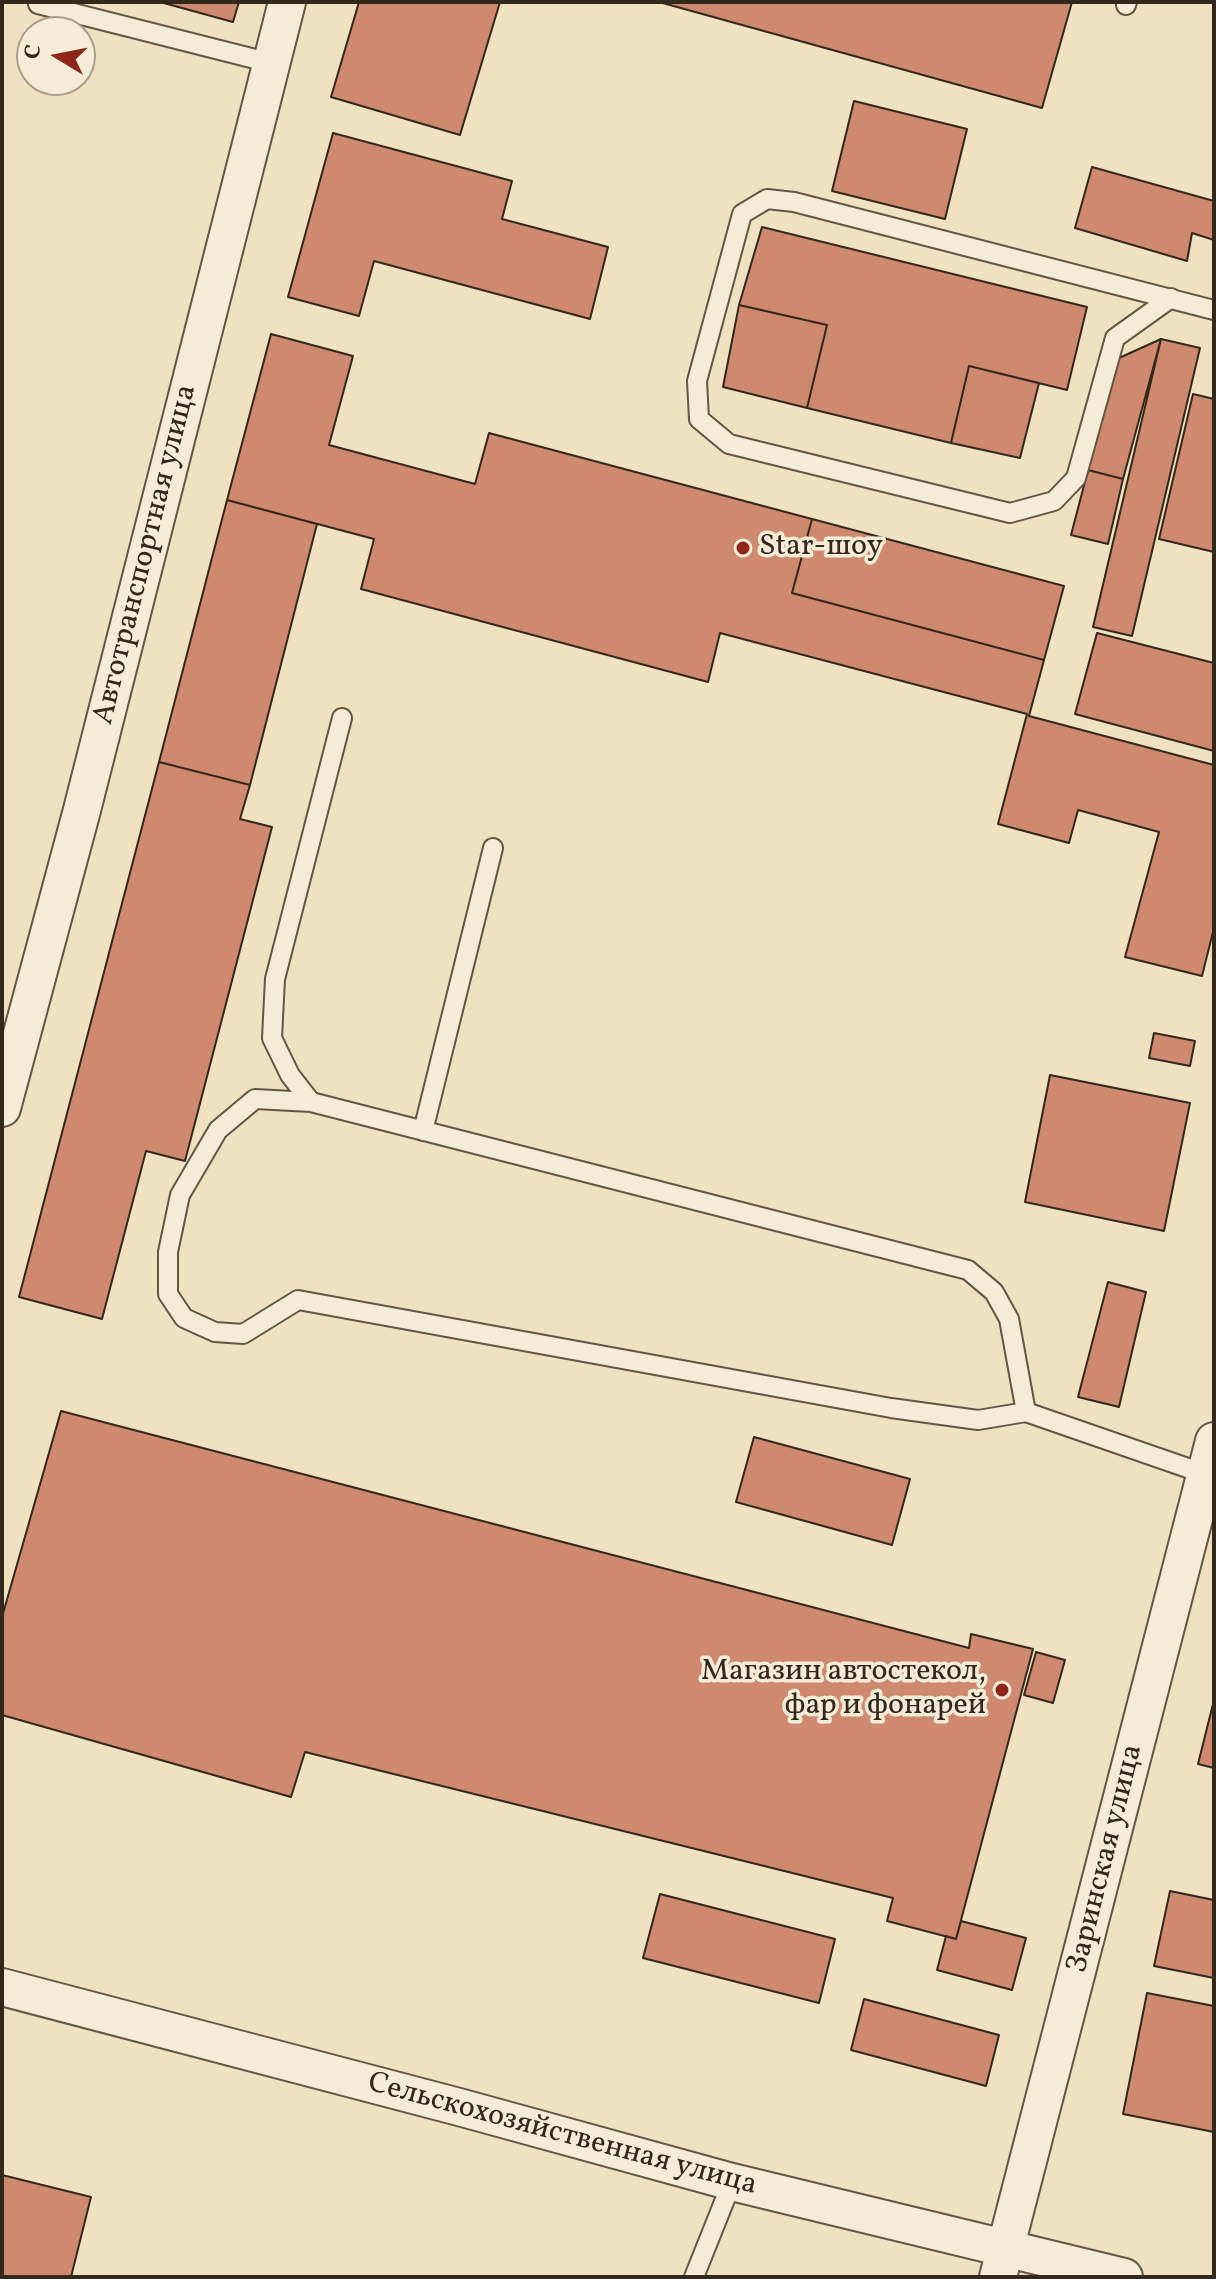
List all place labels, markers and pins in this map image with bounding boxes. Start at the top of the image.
place label: Star-шоу [759,530,883,566]
marker: Star-шоу [734,539,752,557]
place label: Магазин автостекол, фар и фонарей [701,1655,986,1726]
marker: Магазин автостекол, фар и фонарей [993,1681,1011,1699]

